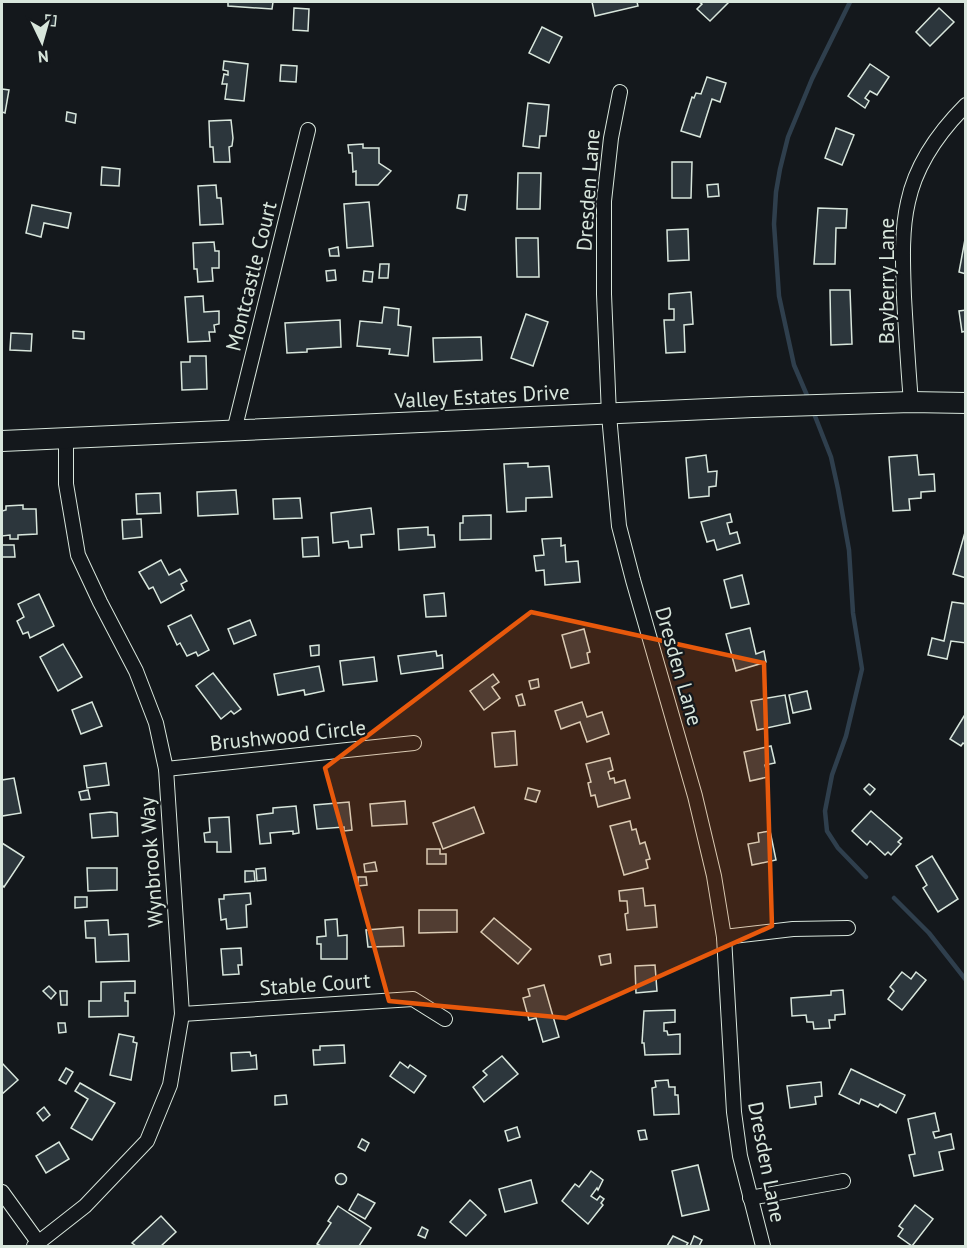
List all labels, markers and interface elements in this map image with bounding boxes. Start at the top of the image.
north arrow [12,12,72,72]
text: N [37,47,49,67]
street label: Dresden Lane [570,128,606,252]
street label: Montcastle Court [219,198,283,354]
street label: Bayberry Lane [873,218,900,344]
street label: Valley Estates Drive [393,378,570,414]
street label: Dresden Lane [649,603,709,729]
street label: Brushwood Circle [209,713,367,757]
street label: Wynbrook Way [133,796,169,928]
street label: Stable Court [259,967,371,1001]
street label: Dresden Lane [742,1099,792,1225]

